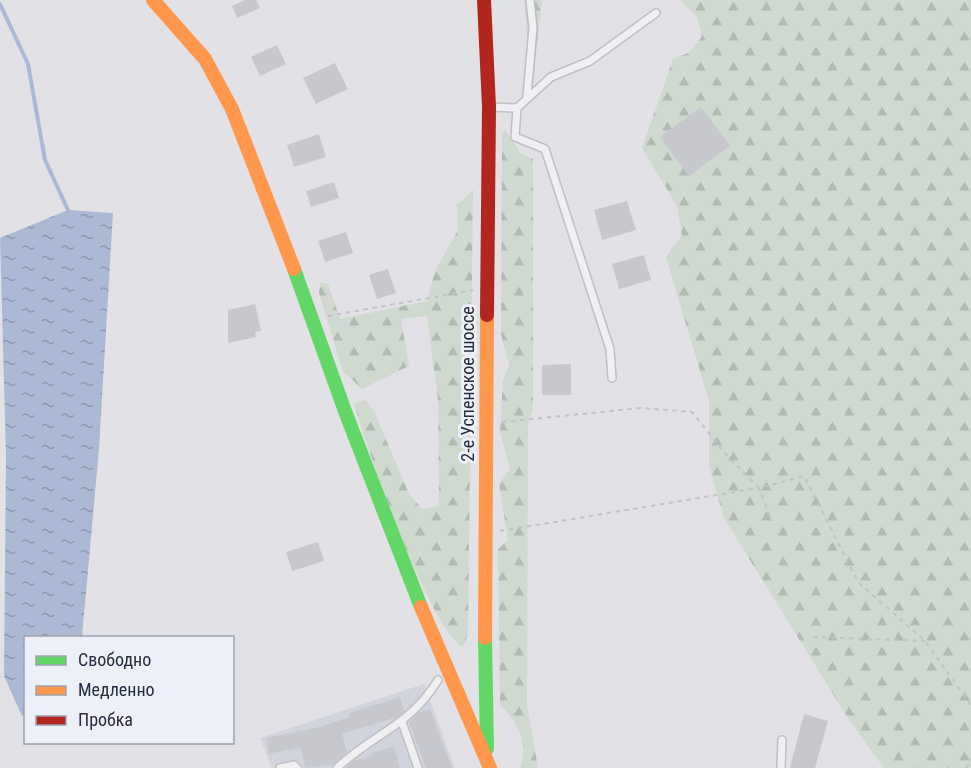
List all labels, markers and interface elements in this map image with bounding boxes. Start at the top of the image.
street label: 2-е Успенское шоссе [457,306,478,462]
legend [24,636,234,744]
text: Свободно [78,649,151,670]
text: Медленно [78,679,155,700]
text: Пробка [78,709,133,730]

